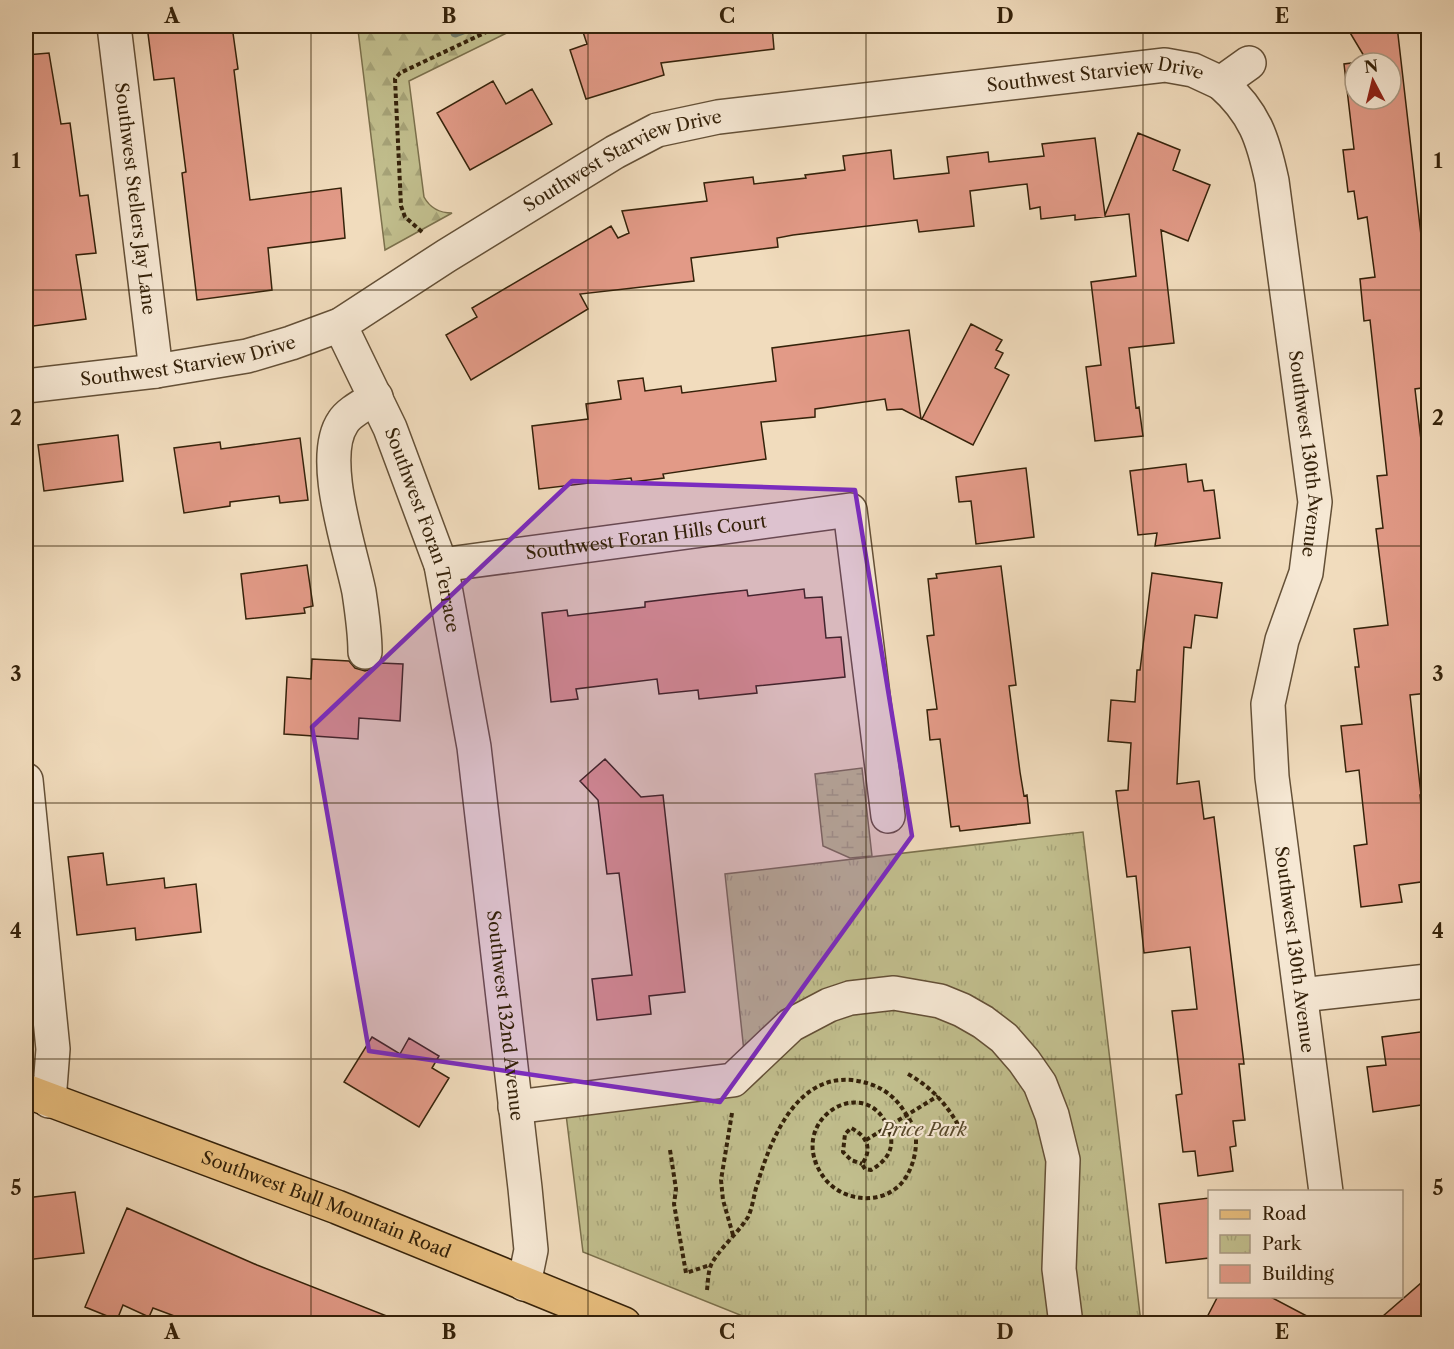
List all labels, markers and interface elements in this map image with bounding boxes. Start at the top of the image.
text: A [163,4,180,28]
text: B [442,4,457,28]
text: C [719,4,735,28]
text: D [996,4,1014,28]
text: E [1275,4,1289,28]
north arrow [1343,51,1403,111]
street label: Southwest Starview Drive [986,53,1208,97]
text: N [1363,55,1379,77]
street label: Southwest Stellers Jay Lane [110,81,160,316]
street label: Southwest Starview Drive [519,106,724,217]
text: 1 [12,149,21,173]
text: 1 [1434,149,1443,173]
street label: Southwest Starview Drive [79,331,298,391]
street label: Southwest 130th Avenue [1284,349,1327,558]
text: 2 [10,406,22,430]
text: 2 [1432,406,1444,430]
street label: Southwest Foran Terrace [380,425,464,634]
street label: Southwest Foran Hills Court [524,510,769,565]
text: 3 [10,662,22,686]
text: 3 [1432,662,1444,686]
street label: Southwest 130th Avenue [1270,845,1319,1054]
street label: Southwest 132nd Avenue [482,909,528,1122]
text: 4 [10,919,22,943]
text: 4 [1432,919,1444,943]
park label: Price Park [879,1119,968,1141]
street label: Southwest Bull Mountain Road [198,1146,454,1263]
text: 5 [10,1176,22,1200]
text: 5 [1432,1176,1444,1200]
legend [1208,1190,1403,1298]
text: Road [1262,1203,1307,1225]
text: Park [1262,1233,1303,1255]
text: Building [1262,1263,1334,1285]
text: A [163,1320,180,1344]
text: B [442,1320,457,1344]
text: C [719,1320,735,1344]
text: D [996,1320,1014,1344]
text: E [1275,1320,1289,1344]

